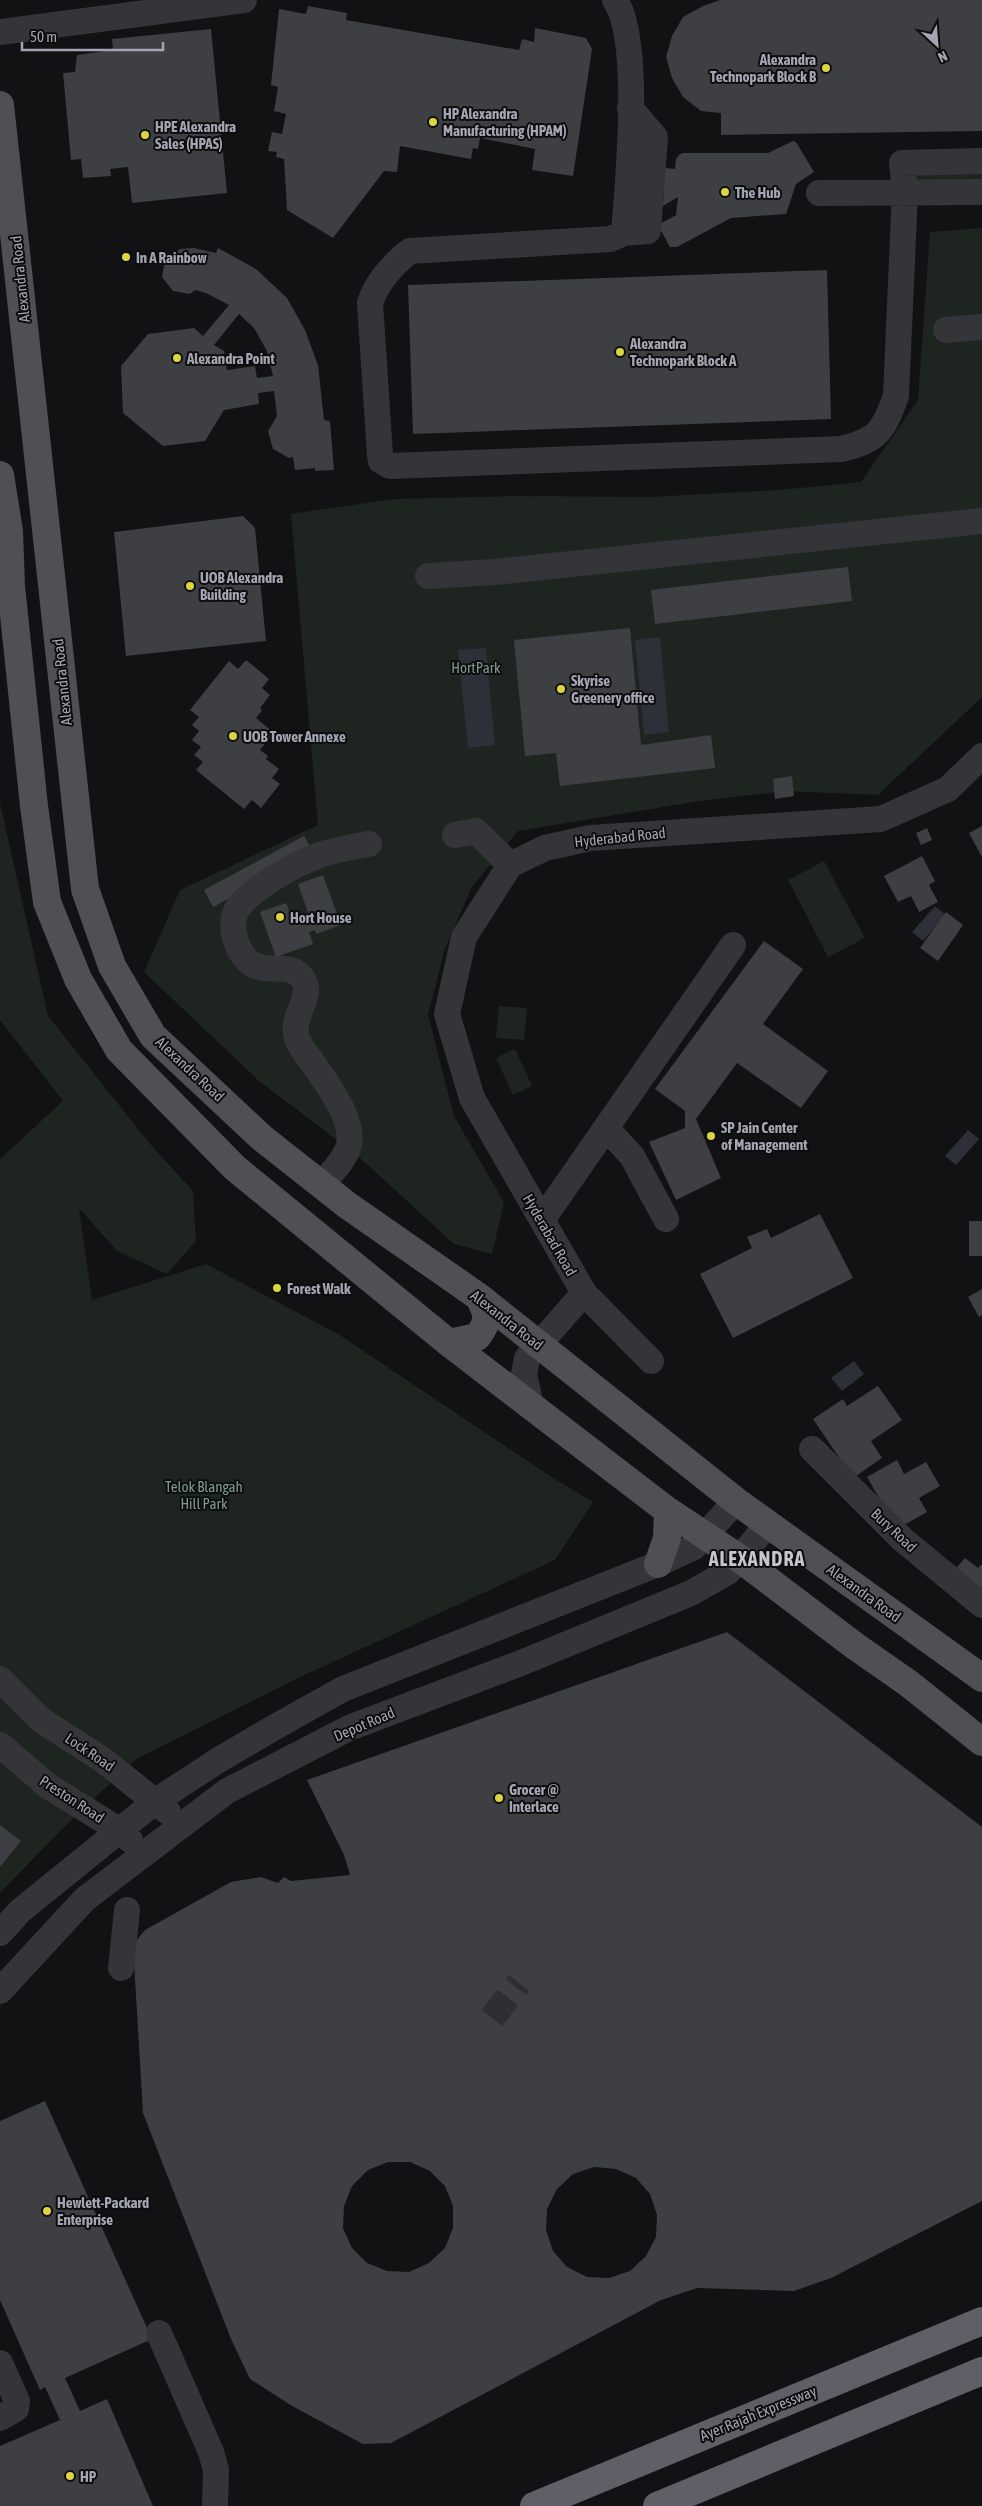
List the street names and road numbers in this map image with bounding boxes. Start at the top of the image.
street label: Alexandra Road [7,235,33,323]
street label: Alexandra Road [49,638,75,726]
street label: Hyderabad Road [574,824,666,850]
street label: Alexandra Road [152,1033,228,1105]
street label: Hyderabad Road [520,1191,580,1279]
street label: Alexandra Road [467,1287,547,1353]
street label: Bury Road [868,1505,920,1555]
street label: Alexandra Road [824,1561,904,1625]
street label: Depot Road [331,1704,397,1744]
street label: Lock Road [62,1729,118,1775]
street label: Preston Road [37,1772,107,1826]
street label: Ayer Rajah Expressway [697,2382,819,2444]

